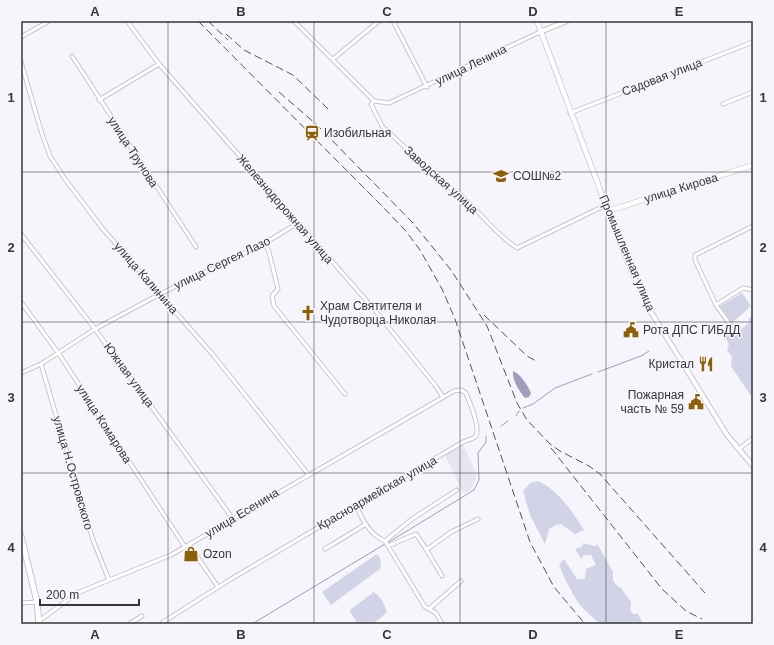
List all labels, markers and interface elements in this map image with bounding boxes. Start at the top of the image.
text: A [90,4,100,19]
text: B [236,4,246,19]
text: C [382,4,392,19]
text: D [528,4,538,19]
text: E [675,4,684,19]
street label: улица Ленина [433,42,509,88]
street label: Садовая улица [620,55,704,99]
text: 1 [7,90,15,105]
text: 1 [759,90,767,105]
street label: улица Трунова [105,114,161,190]
station icon: Изобильная [303,124,321,142]
place label: Изобильная [324,126,391,140]
street label: Заводская улица [401,143,481,217]
street label: Железнодорожная улица [234,152,336,267]
school or university icon: СОШ№2 [492,167,510,185]
place label: СОШ№2 [513,169,562,183]
street label: улица Кирова [642,170,720,206]
street label: Промышленная улица [596,193,658,314]
street label: улица Сергея Лазо [172,233,273,292]
street label: улица Калинина [111,239,181,317]
text: 2 [7,240,15,255]
text: 2 [759,240,767,255]
place label: Храм Святителя и Чудотворца Николая [320,299,436,327]
church icon: Храм Святителя и Чудотворца Николая [299,304,317,322]
public building icon: Рота ДПС ГИБДД [622,321,640,339]
place label: Рота ДПС ГИБДД [643,323,740,337]
street label: Южная улица [101,340,157,410]
restaurant icon: Кристал [697,355,715,373]
place label: Кристал [649,357,694,371]
street label: улица Комарова [73,382,135,466]
place label: Пожарная часть № 59 [620,388,684,416]
text: 3 [7,390,15,405]
text: 3 [759,390,767,405]
public building icon: Пожарная часть № 59 [687,393,705,411]
street label: улица Н.Островского [50,415,96,532]
street label: Красноармейская улица [315,453,440,533]
street label: улица Есенина [203,485,282,541]
text: 4 [7,540,15,555]
text: 4 [759,540,767,555]
shop icon: Ozon [182,545,200,563]
place label: Ozon [203,547,232,561]
scale bar [40,581,139,607]
text: 200 m [46,588,79,602]
text: A [90,627,100,642]
text: B [236,627,246,642]
text: C [382,627,392,642]
text: D [528,627,538,642]
text: E [675,627,684,642]

